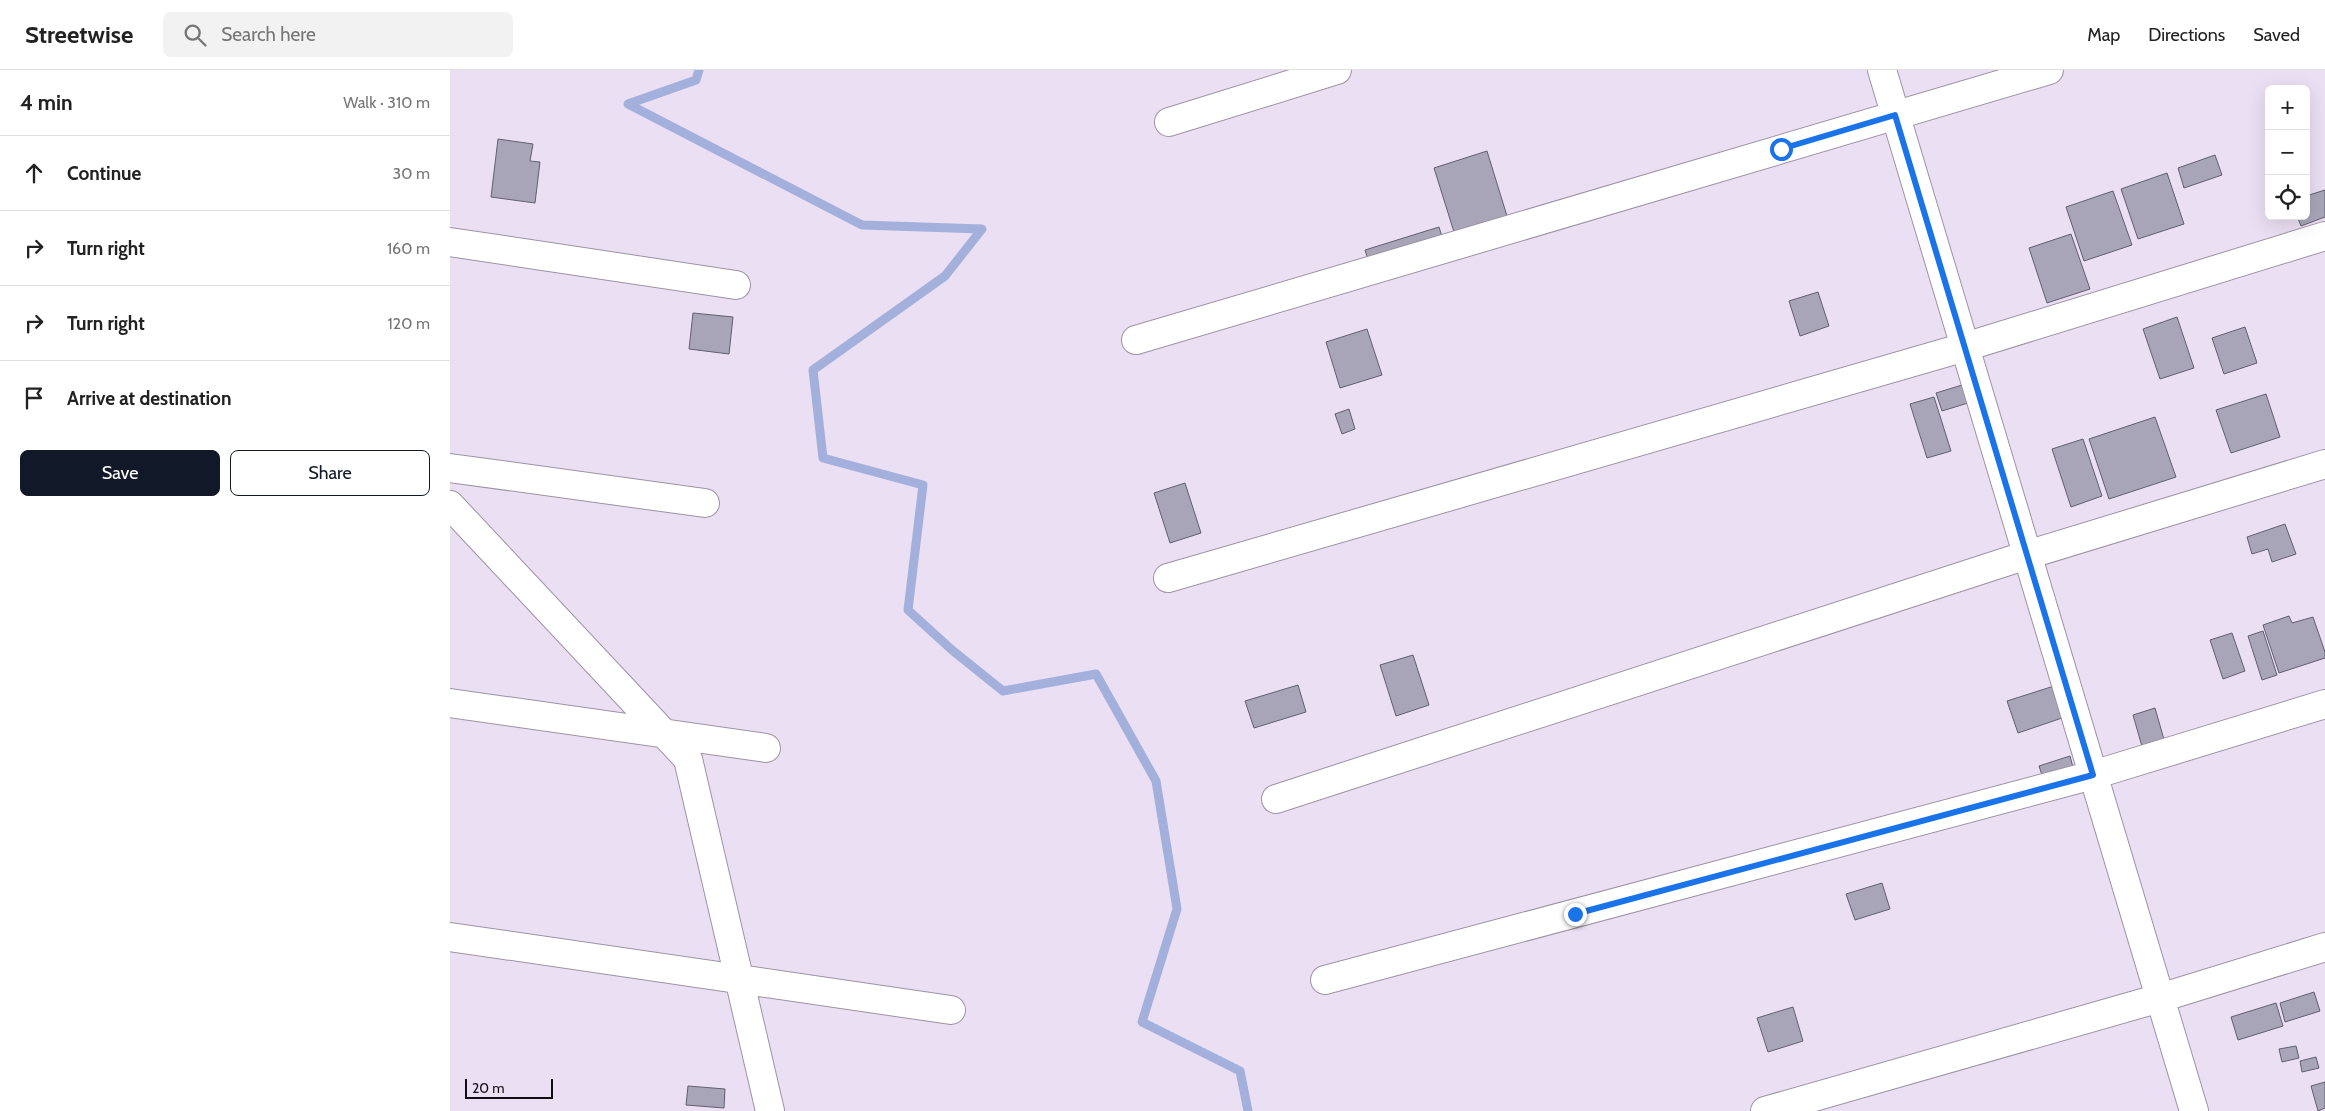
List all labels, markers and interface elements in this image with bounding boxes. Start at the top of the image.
search box [163,12,513,57]
text: Streetwise [25,20,133,49]
icon: search [181,21,209,49]
text: Search here [221,23,316,46]
text: Map [2087,24,2120,46]
text: Directions [2148,24,2225,46]
text: Saved [2253,24,2300,46]
map controls [2265,85,2310,220]
button: + [2265,85,2310,130]
text: 4 min [20,90,73,115]
text: Walk · 310 m [343,93,430,112]
button: − [2265,130,2310,175]
route start [1770,138,1793,161]
icon: ahead [20,159,48,187]
text: Continue [67,162,141,185]
text: 30 m [393,164,430,183]
button: locate [2265,175,2310,220]
icon: right [20,234,48,262]
text: Turn right [67,237,145,260]
text: 160 m [387,239,430,258]
icon: right [20,309,48,337]
text: Turn right [67,312,145,335]
text: 120 m [388,314,430,333]
icon: arrive [20,384,48,412]
text: Arrive at destination [67,387,231,410]
button: Save [20,450,220,496]
button: Share [230,450,430,496]
route end [1564,903,1587,926]
scale bar [465,1076,552,1099]
text: 20 m [472,1079,505,1097]

